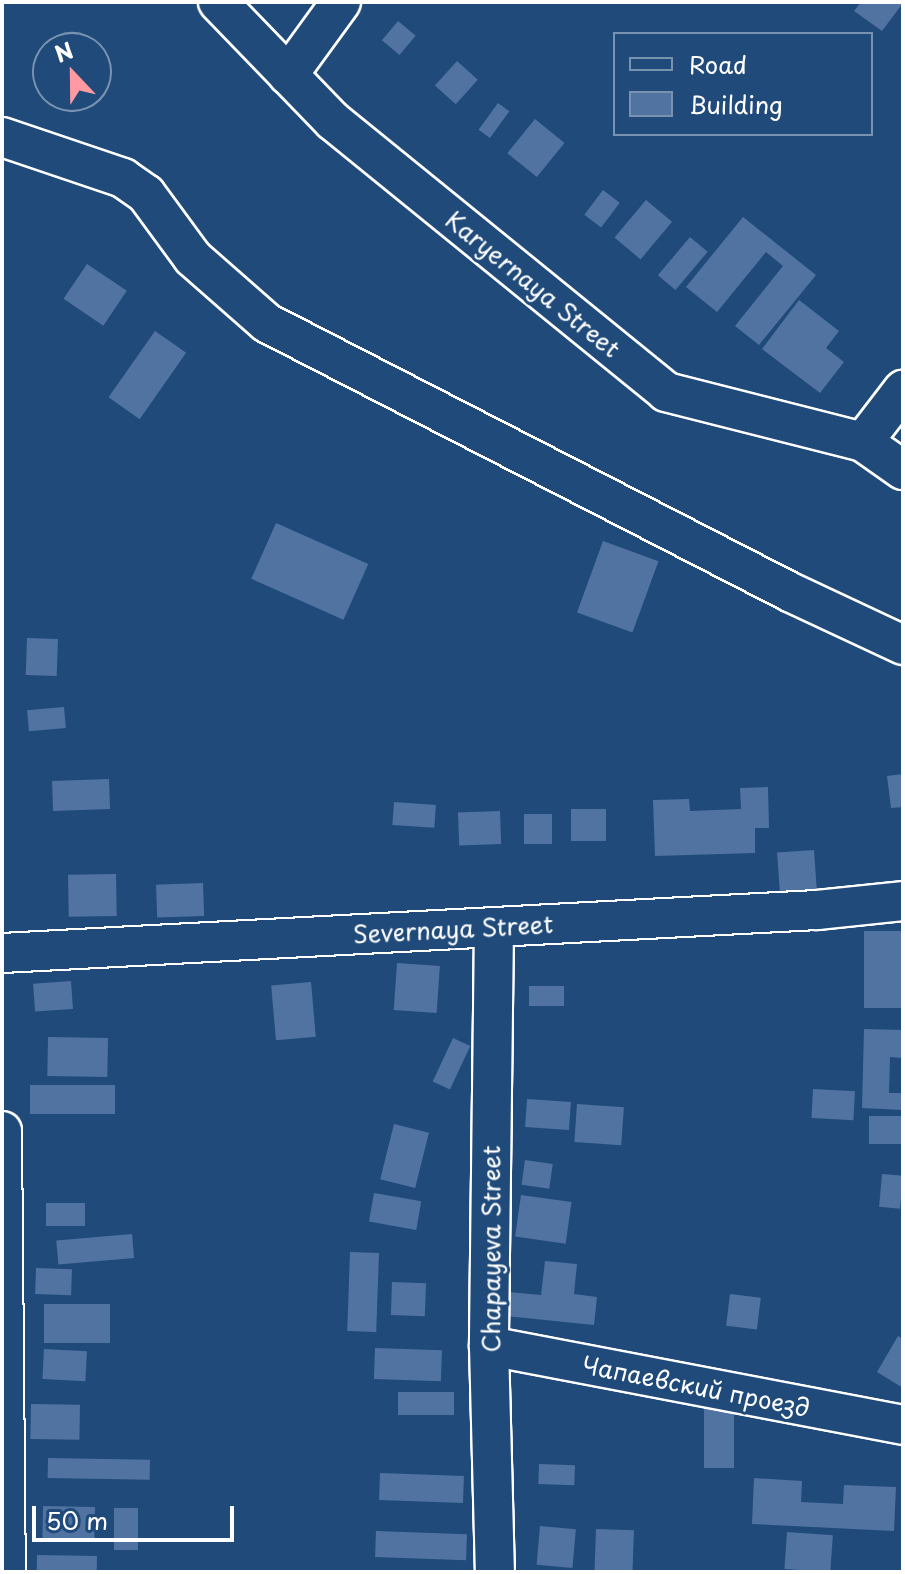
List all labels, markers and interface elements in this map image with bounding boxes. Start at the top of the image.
north arrow [32,32,112,112]
legend [613,32,873,136]
text: N [49,33,78,70]
text: Road [689,46,747,82]
text: Building [689,86,783,122]
street label: Karyernaya Street [440,205,626,363]
street label: Severnaya Street [352,909,554,949]
street label: Chapayeva Street [477,1145,505,1353]
street label: Чапаевский проезд [580,1350,812,1422]
scale bar [36,1490,238,1540]
text: 50 m [46,1502,108,1538]

